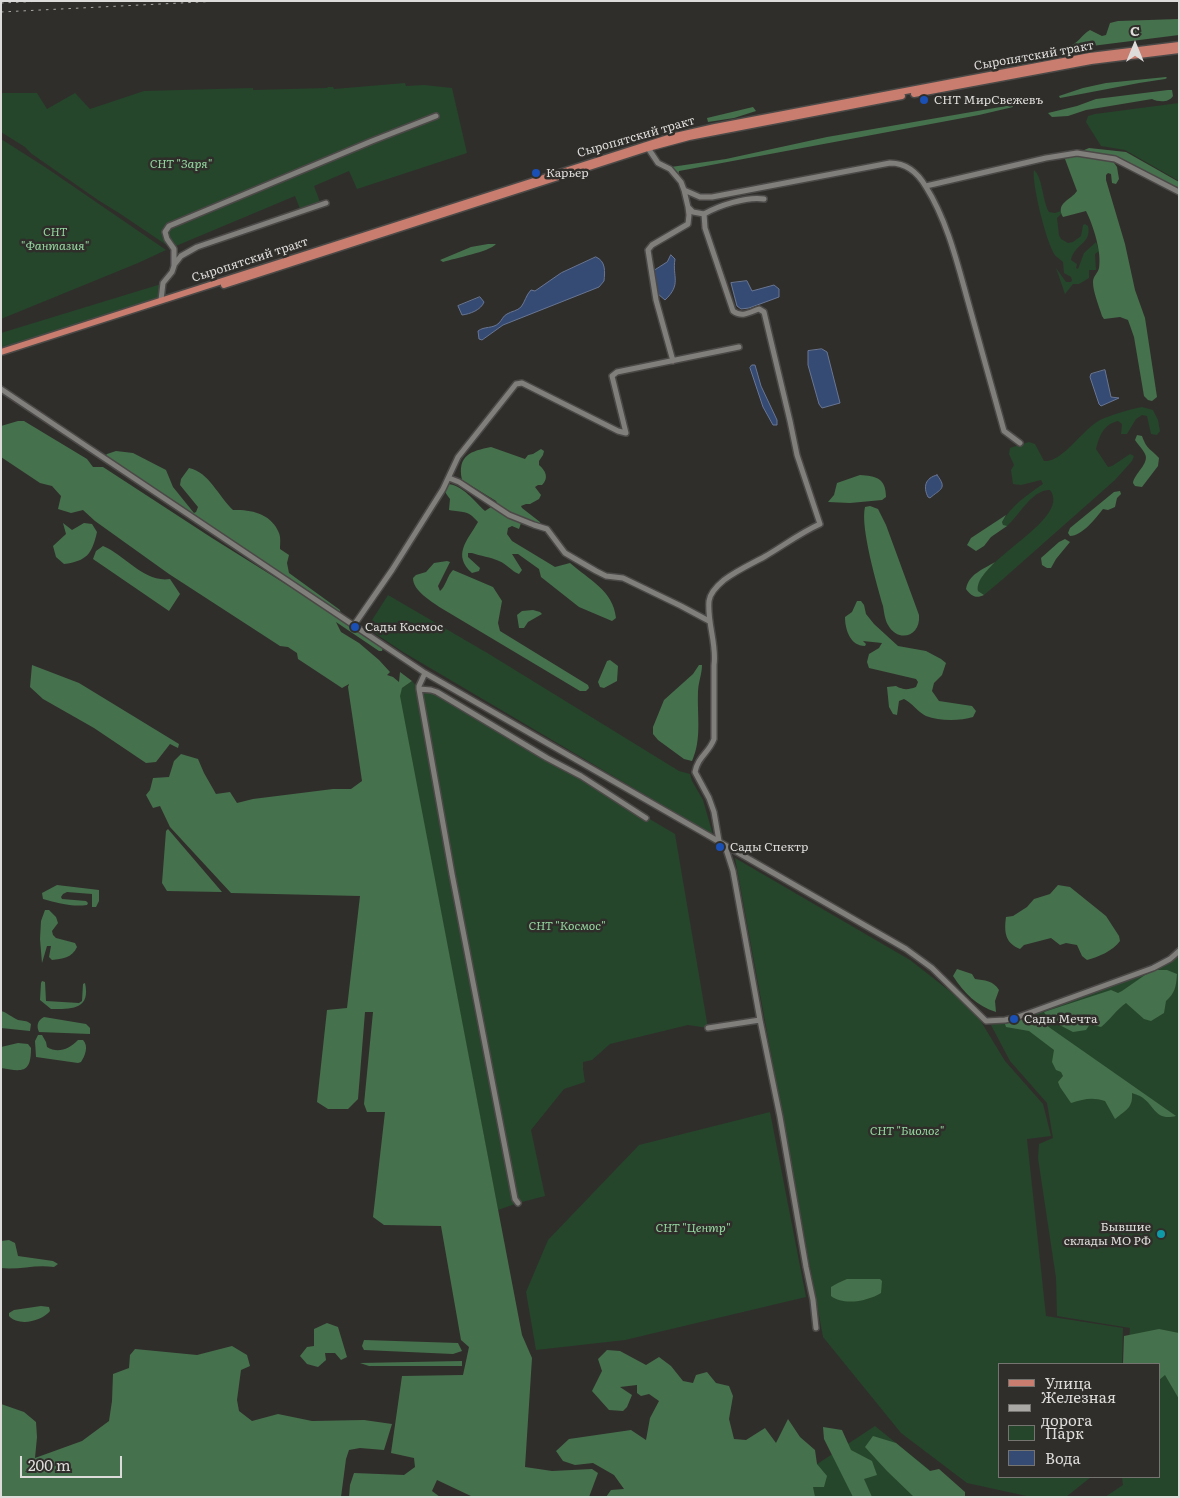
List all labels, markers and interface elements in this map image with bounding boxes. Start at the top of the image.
north arrow [1110,20,1160,70]
text: С [1130,20,1140,40]
street label: Сыропятский тракт [973,38,1095,74]
place label: СНТ МирСвежевъ [934,93,1043,107]
marker: СНТ МирСвежевъ [918,94,930,106]
street label: Сыропятский тракт [576,113,696,161]
park label: СНТ "Заря" [150,157,212,171]
place label: Карьер [546,166,589,180]
marker: Карьер [530,167,542,179]
park label: СНТ "Фантазия" [21,225,89,253]
street label: Сыропятский тракт [190,234,310,286]
place label: Сады Космос [365,620,443,634]
marker: Сады Космос [349,621,361,633]
place label: Сады Спектр [730,840,808,854]
marker: Сады Спектр [714,841,726,853]
park label: СНТ "Космос" [529,919,605,933]
place label: Сады Мечта [1024,1012,1098,1026]
marker: Сады Мечта [1008,1013,1020,1025]
park label: СНТ "Биолог" [870,1124,944,1138]
place label: Бывшие склады МО РФ [1064,1220,1151,1248]
park label: СНТ "Центр" [655,1221,731,1235]
marker: Бывшие склады МО РФ [1155,1228,1167,1240]
legend [998,1363,1160,1478]
text: Улица [1045,1371,1092,1394]
text: Железная дорога [1041,1385,1116,1431]
text: Парк [1045,1421,1084,1444]
scale bar [22,1446,125,1478]
text: Вода [1045,1446,1081,1469]
text: 200 m [28,1453,71,1476]

